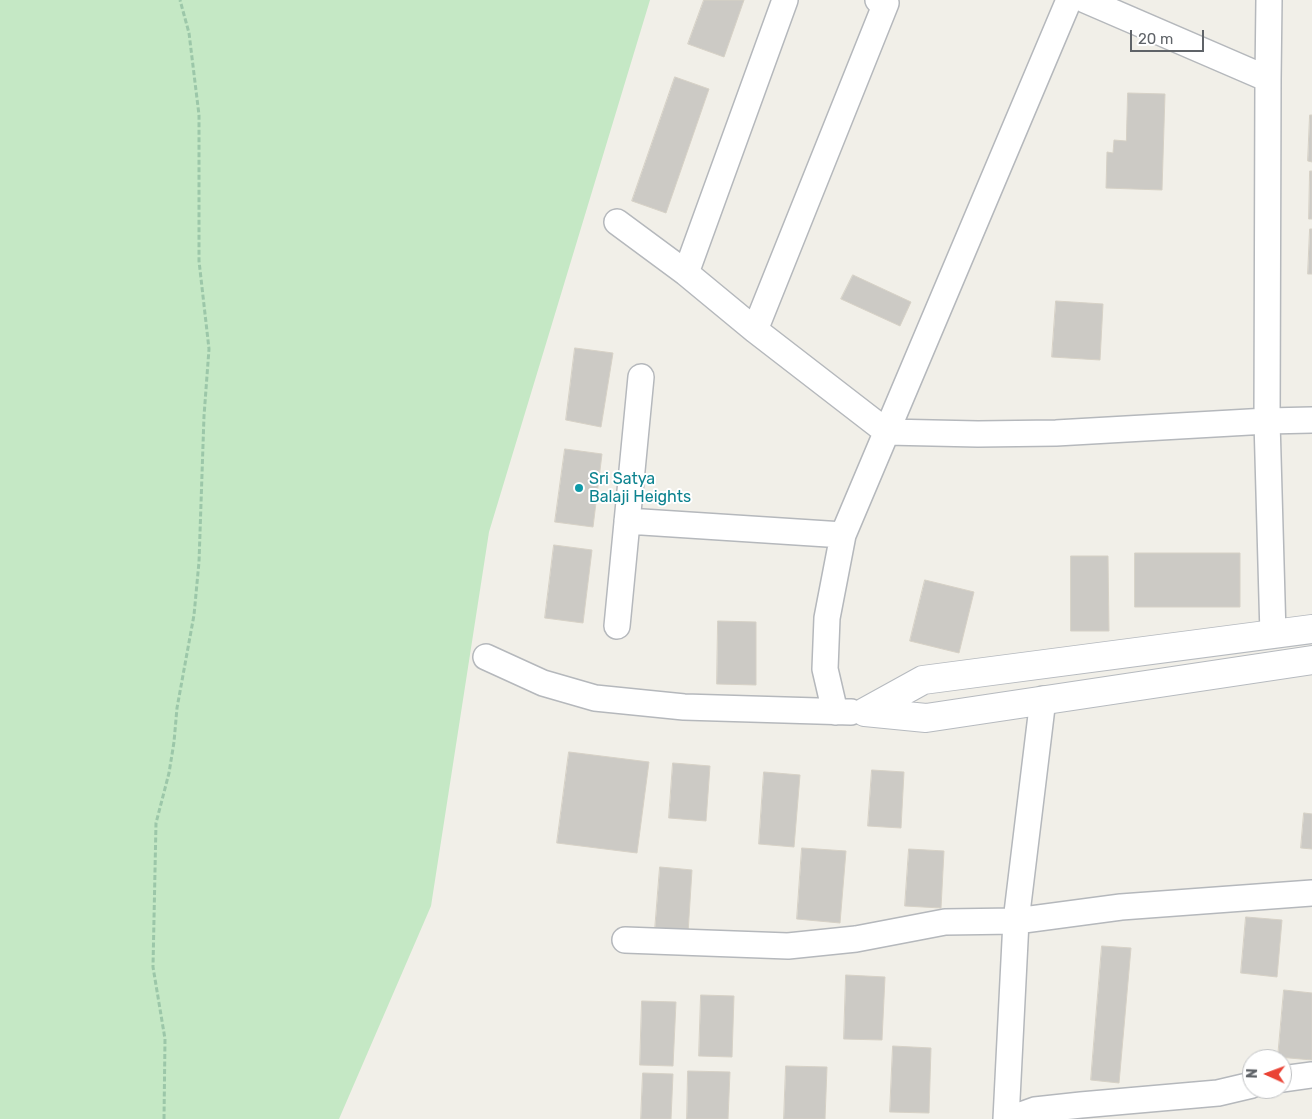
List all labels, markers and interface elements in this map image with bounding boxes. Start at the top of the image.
scale bar [1132,20,1206,52]
text: 20 m [1138,30,1173,48]
place label: Sri Satya Balaji Heights [589,469,691,507]
marker: Sri Satya Balaji Heights [573,482,585,494]
north arrow [1242,1049,1292,1099]
text: N [1244,1068,1261,1079]

